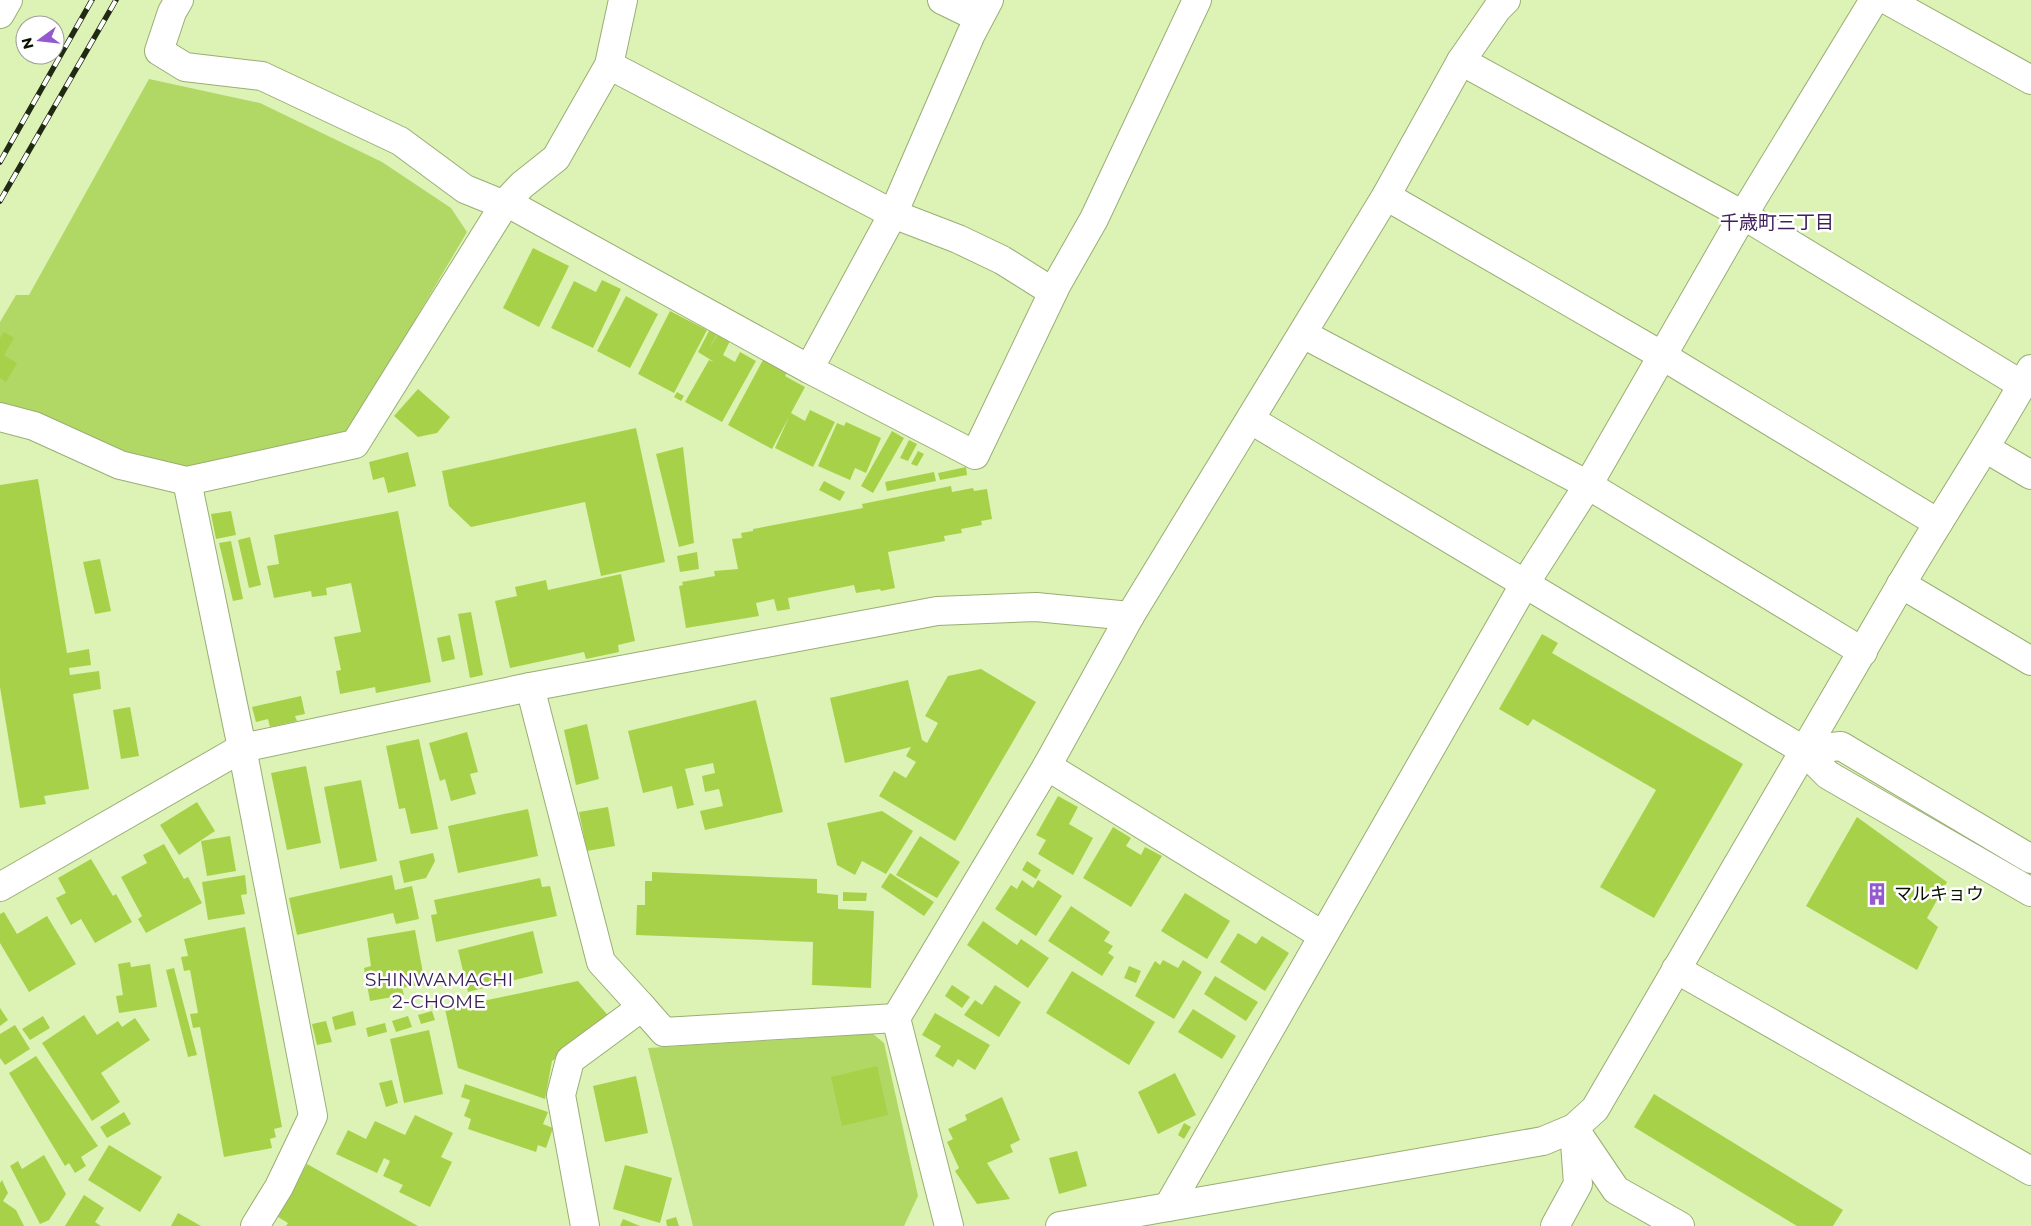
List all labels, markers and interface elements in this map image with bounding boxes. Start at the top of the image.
north arrow [15,15,65,65]
text: N [17,36,38,51]
district label: 千歳町三丁目 [1720,211,1834,234]
building icon: マルキョウ [1864,881,1890,907]
place label: マルキョウ [1894,883,1984,905]
district label: SHINWAMACHI 2-CHOME [365,968,513,1013]

